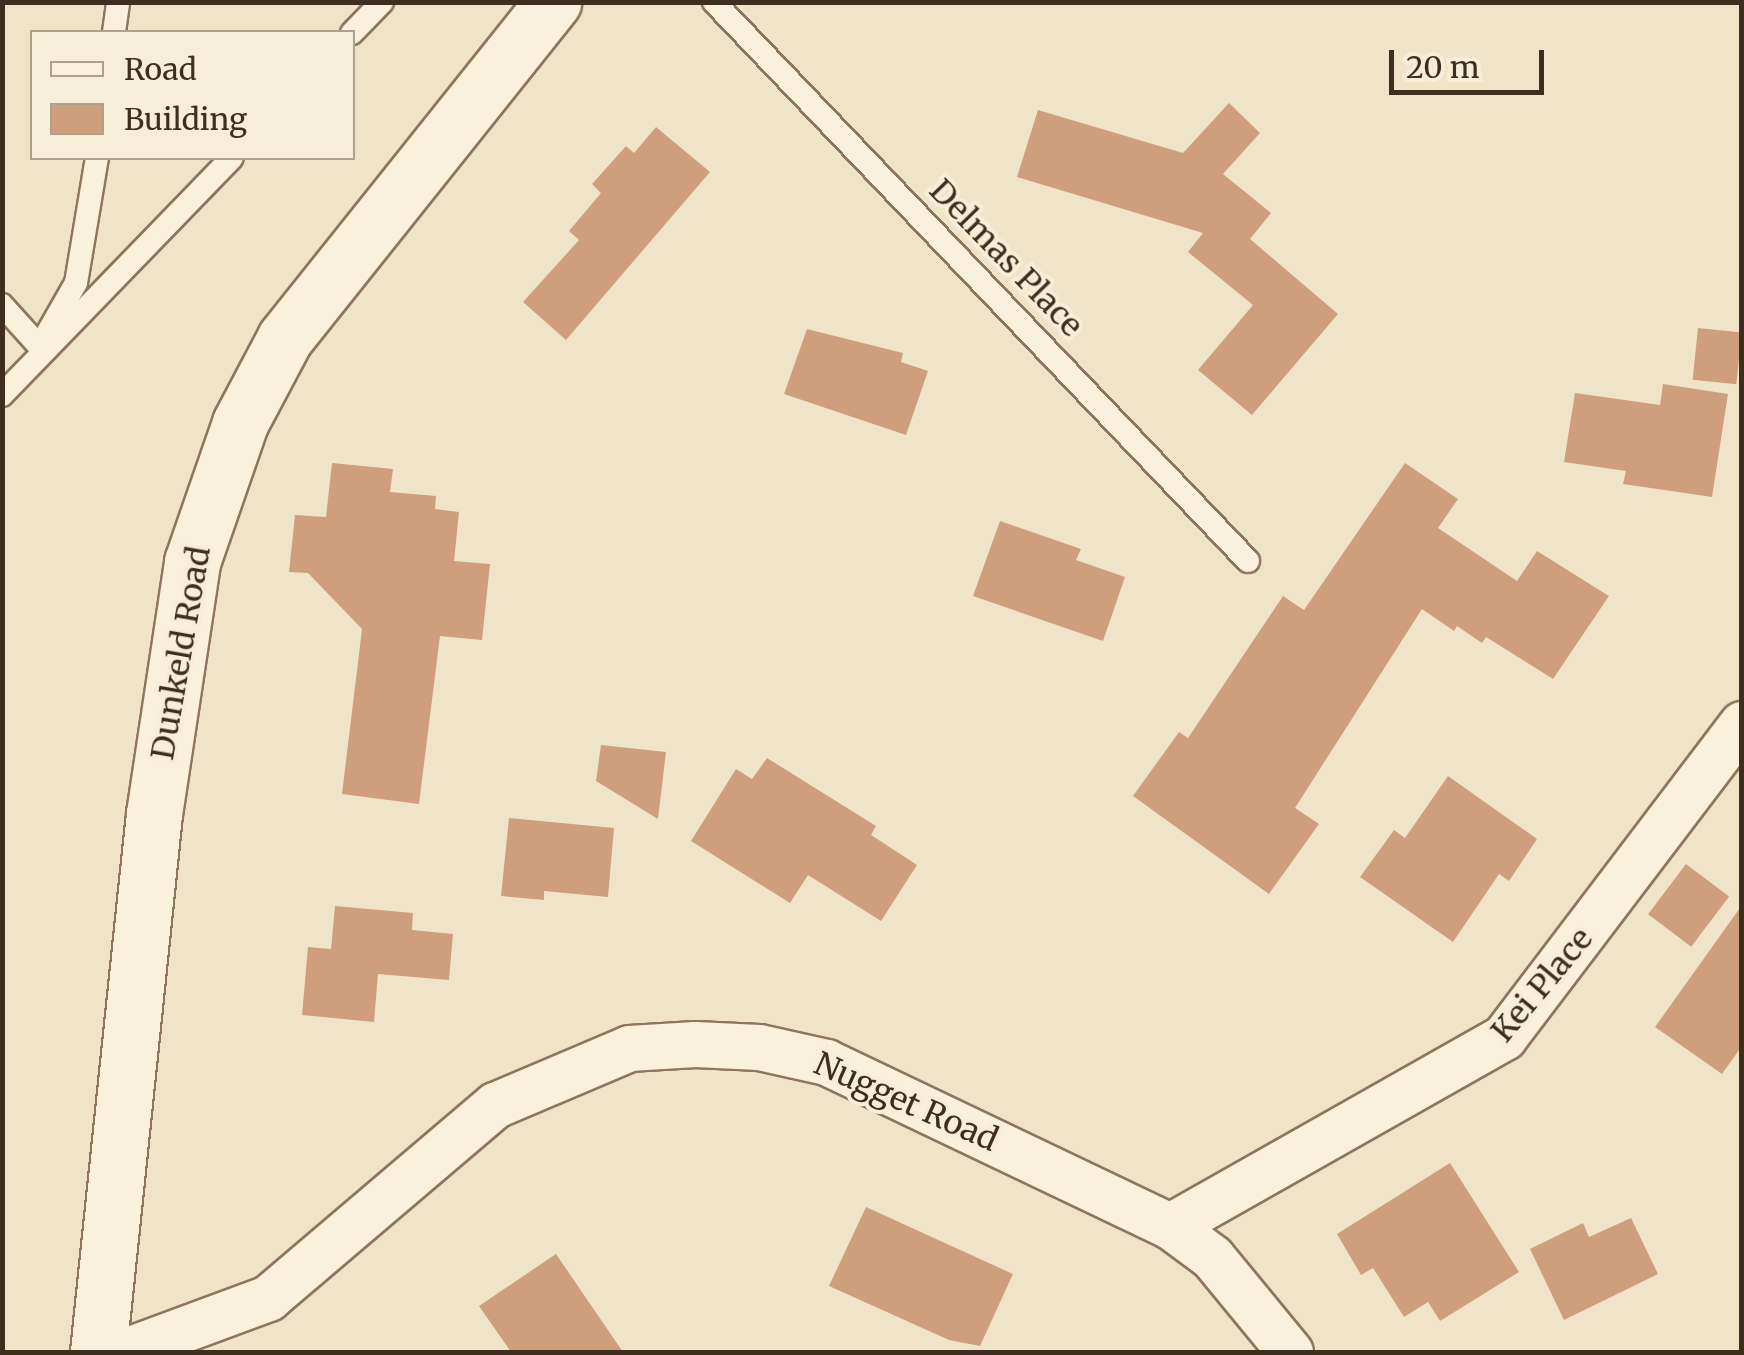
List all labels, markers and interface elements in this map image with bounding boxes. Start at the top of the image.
legend [30,30,355,160]
scale bar [1394,30,1549,92]
text: 20 m [1406,48,1479,86]
text: Road [124,50,197,88]
text: Building [124,100,247,138]
street label: Delmas Place [921,171,1091,345]
street label: Dunkeld Road [143,543,219,763]
street label: Kei Place [1483,920,1601,1050]
street label: Nugget Road [808,1044,1004,1160]

